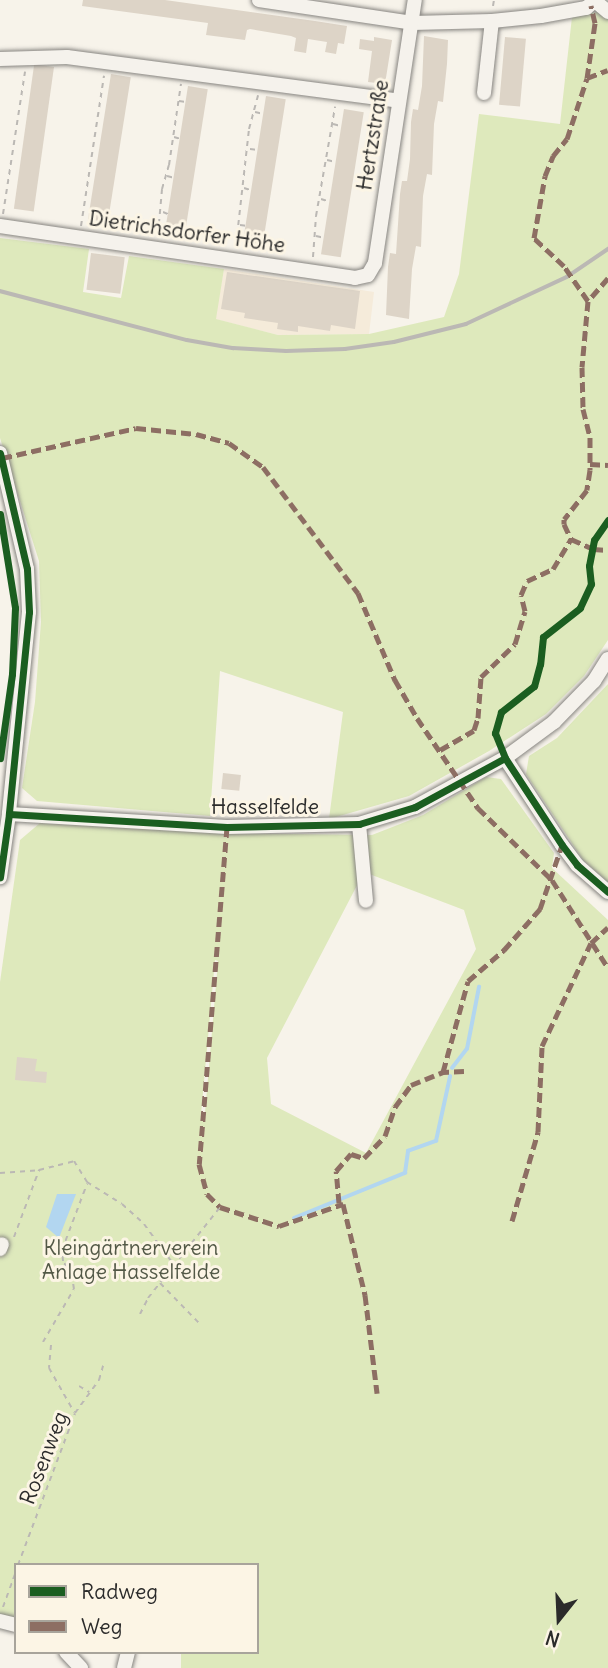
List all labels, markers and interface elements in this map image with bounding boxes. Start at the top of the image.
street label: Hertzstraße [352,78,394,192]
street label: Dietrichsdorfer Höhe [87,206,287,258]
street label: Hasselfelde [211,794,319,820]
park label: Kleingärtnerverein Anlage Hasselfelde [42,1235,220,1285]
street label: Rosenweg [15,1408,73,1508]
legend [14,1563,259,1654]
text: Radweg [81,1578,158,1605]
north arrow [524,1584,594,1654]
text: Weg [81,1613,122,1640]
text: N [543,1626,562,1652]

